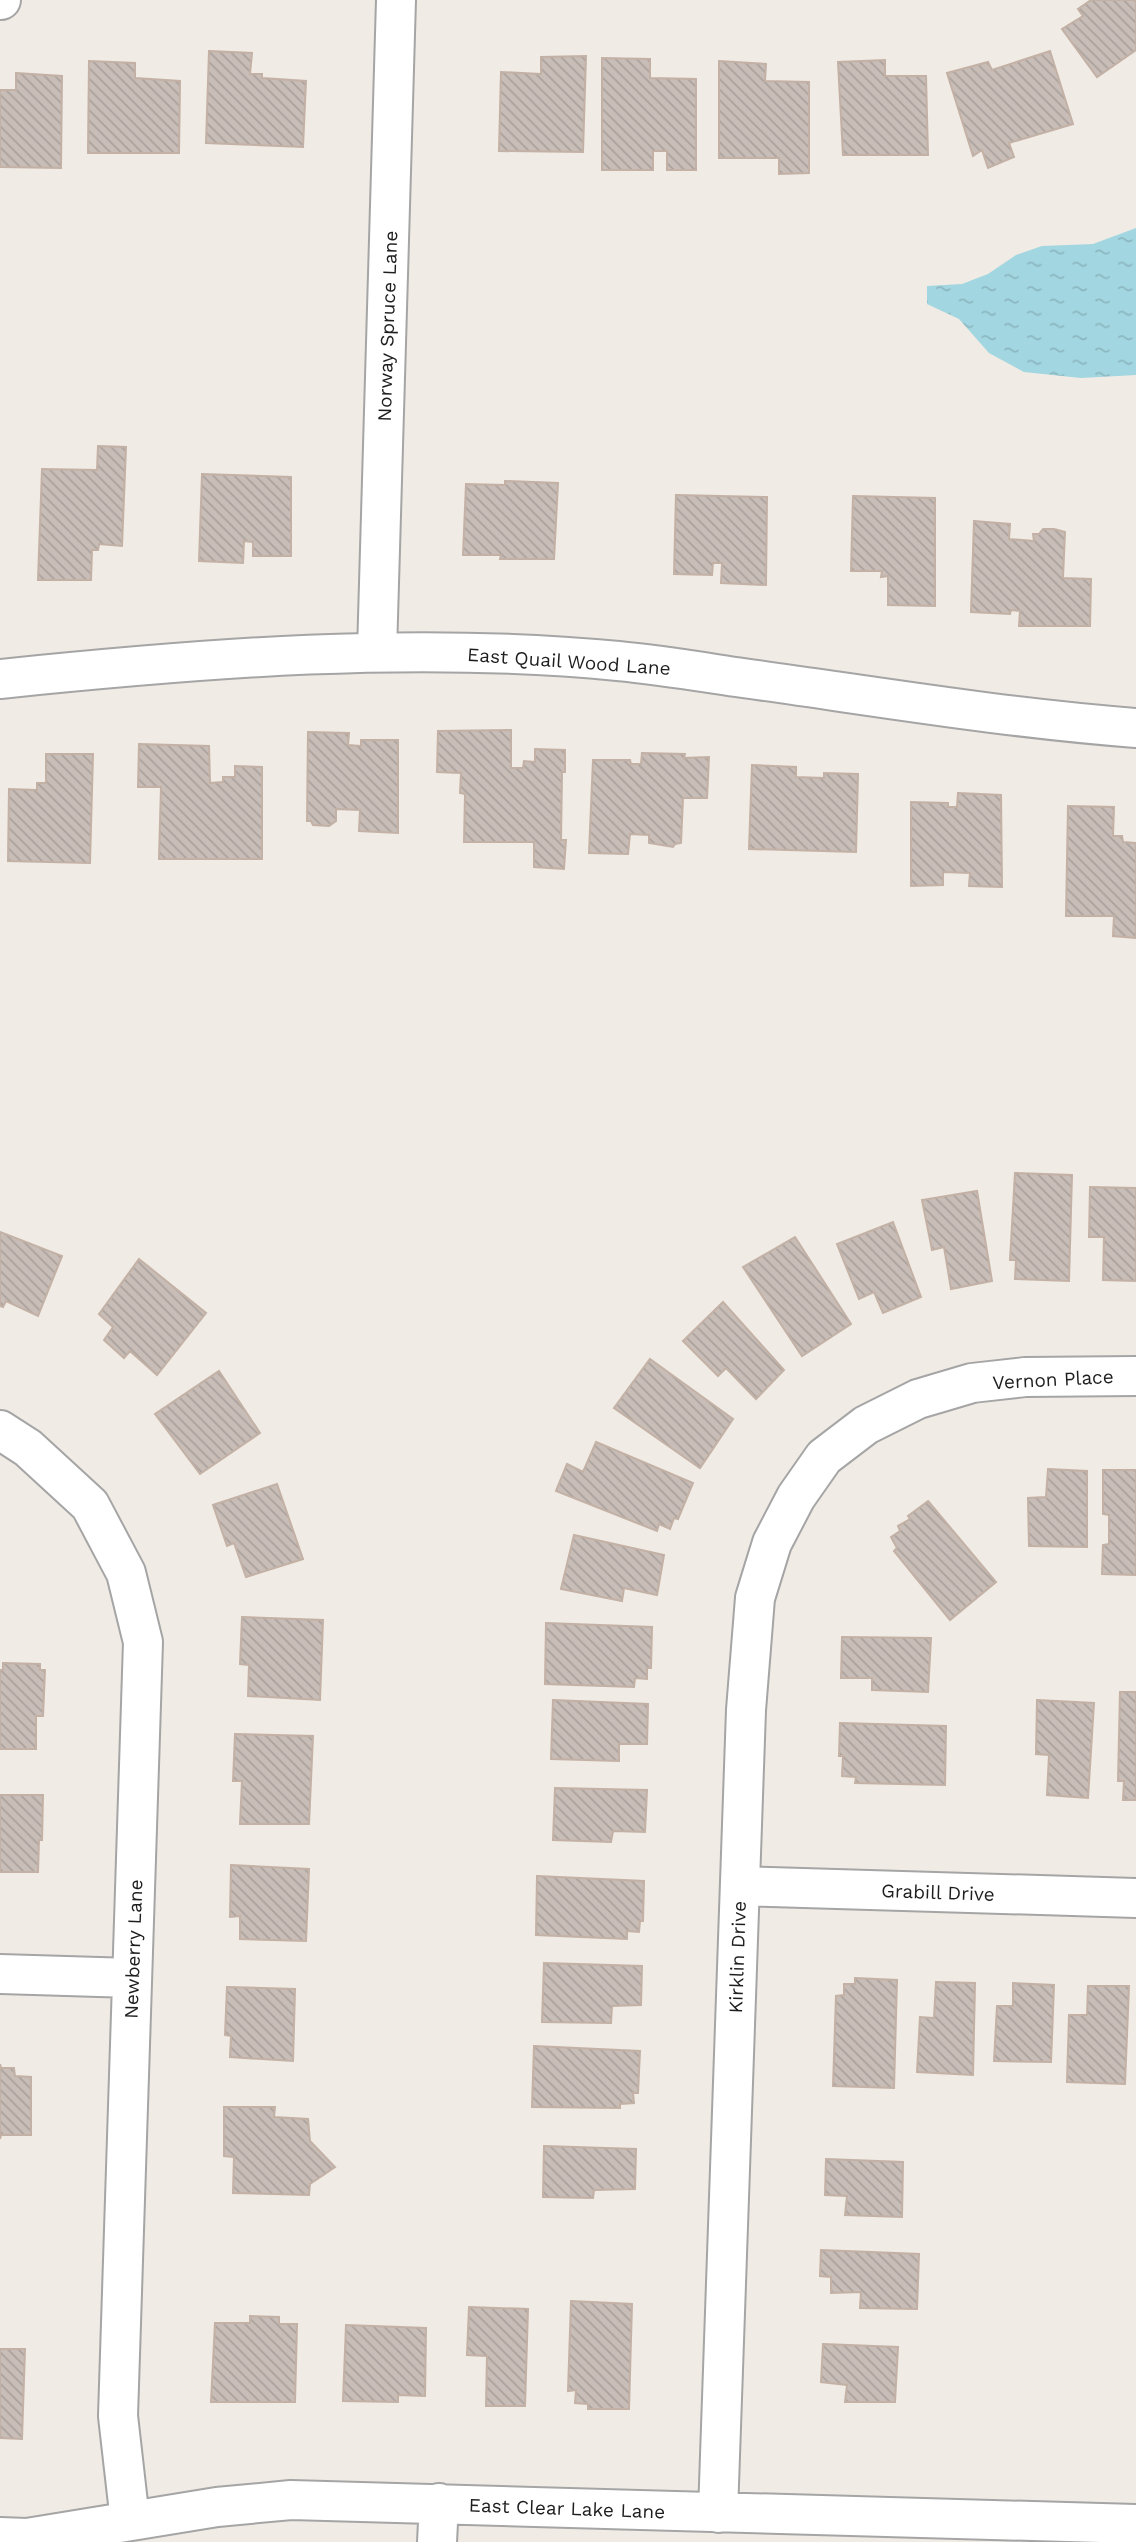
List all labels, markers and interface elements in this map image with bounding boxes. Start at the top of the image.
street label: Norway Spruce Lane [373,230,402,422]
street label: East Quail Wood Lane [466,643,671,680]
street label: Vernon Place [992,1365,1114,1394]
street label: Newberry Lane [120,1879,147,2019]
street label: Grabill Drive [881,1879,995,1906]
street label: Kirklin Drive [724,1900,751,2014]
street label: East Clear Lake Lane [468,2494,666,2523]

